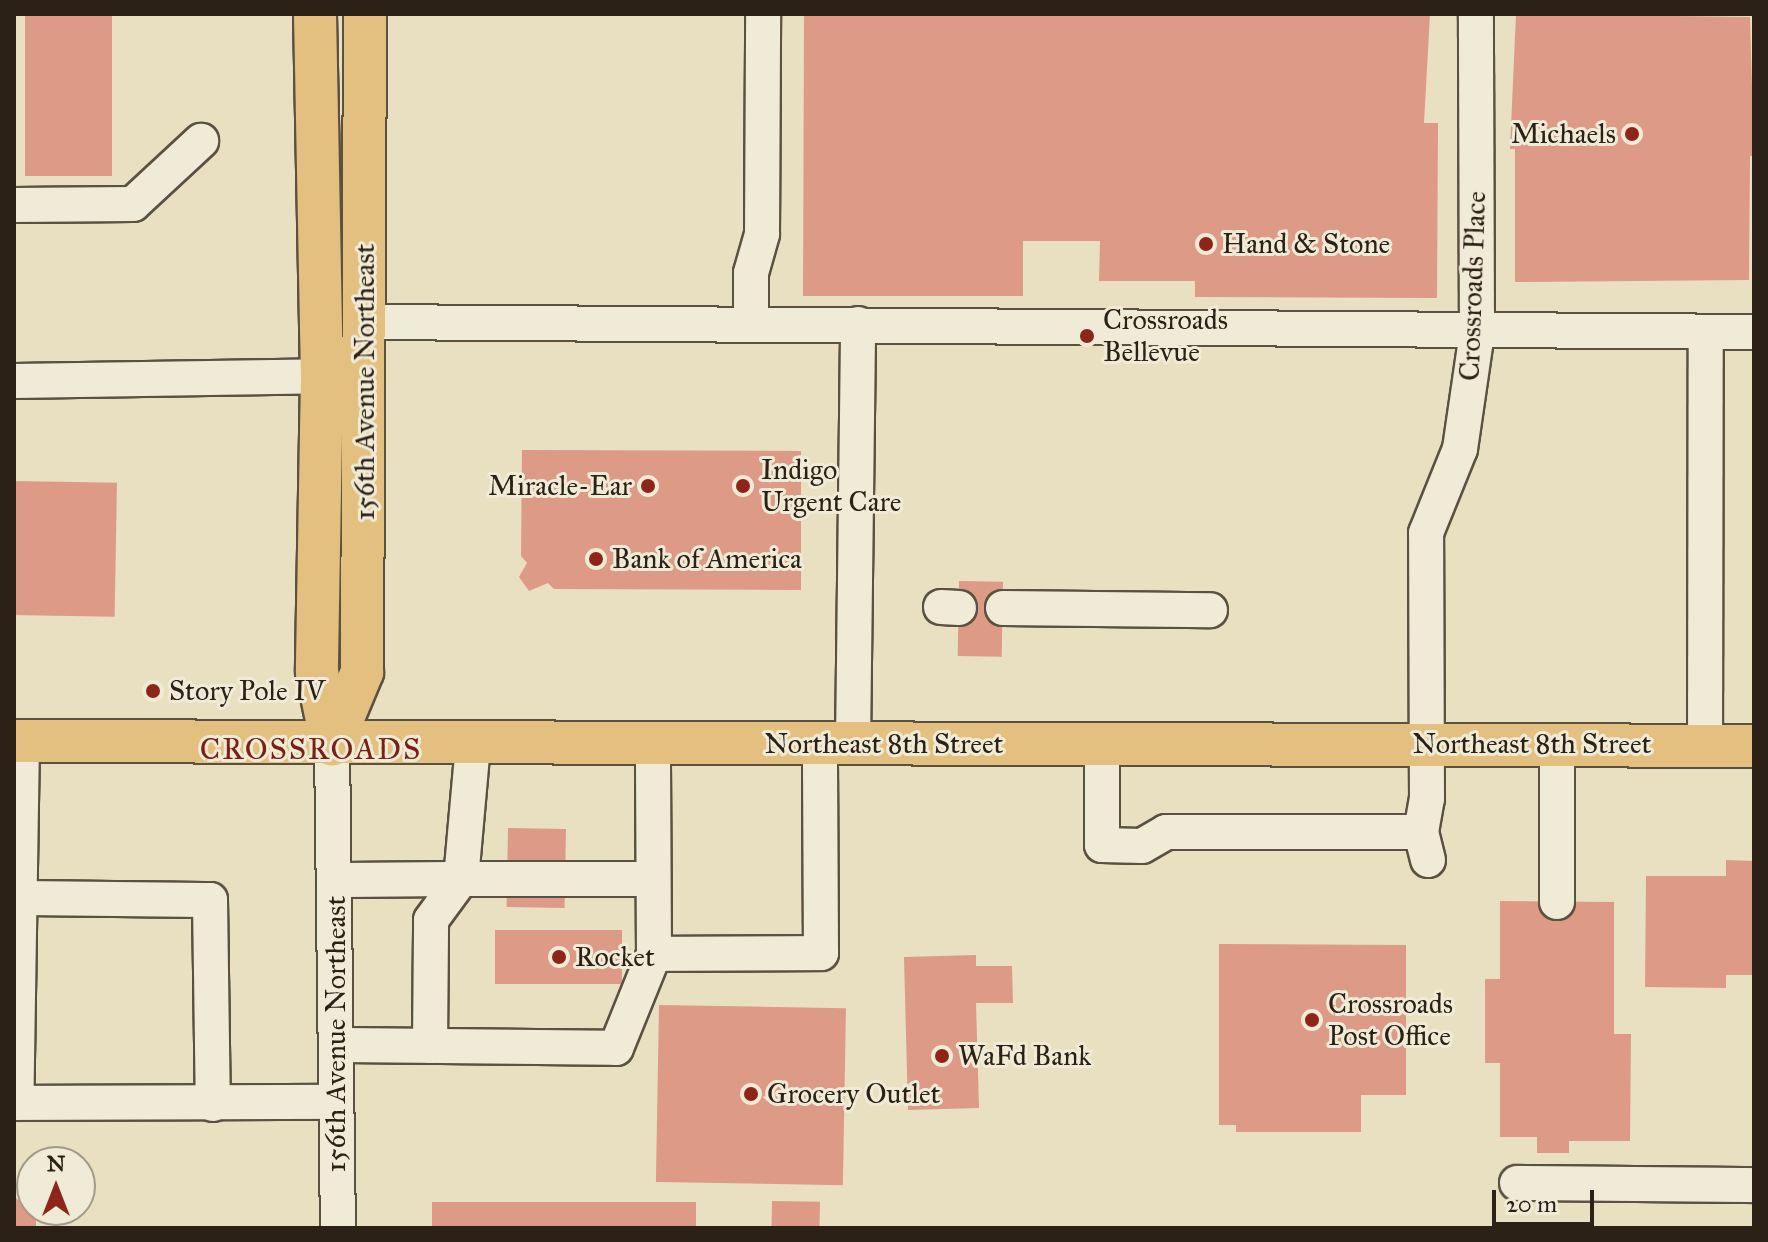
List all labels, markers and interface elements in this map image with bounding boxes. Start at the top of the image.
place label: Michaels [1511,117,1616,151]
marker: Michaels [1623,125,1641,143]
street label: Crossroads Place [1453,191,1493,381]
place label: Hand & Stone [1222,227,1390,261]
marker: Hand & Stone [1197,235,1215,253]
street label: 156th Avenue Northeast [348,244,382,520]
place label: Crossroads Bellevue [1103,303,1228,369]
marker: Crossroads Bellevue [1078,327,1096,345]
place label: Indigo Urgent Care [761,453,902,519]
place label: Miracle-Ear [488,469,632,503]
marker: Indigo Urgent Care [732,475,754,497]
marker: Miracle-Ear [639,477,657,495]
place label: Bank of America [612,542,802,576]
marker: Bank of America [587,550,605,568]
place label: Story Pole IV [169,674,325,708]
marker: Story Pole IV [144,682,162,700]
street label: Northeast 8th Street [765,727,1003,761]
street label: Northeast 8th Street [1413,727,1651,761]
district label: CROSSROADS [200,731,422,767]
street label: 156th Avenue Northeast [319,896,353,1172]
place label: Rocket [575,940,655,974]
marker: Rocket [550,948,568,966]
place label: Crossroads Post Office [1328,987,1453,1053]
marker: Crossroads Post Office [1303,1011,1321,1029]
place label: WaFd Bank [958,1039,1091,1073]
marker: WaFd Bank [933,1047,951,1065]
place label: Grocery Outlet [767,1077,940,1111]
marker: Grocery Outlet [742,1085,760,1103]
north arrow [16,1146,96,1226]
text: N [47,1150,65,1177]
scale bar [1496,1174,1598,1224]
text: 20 m [1506,1189,1557,1219]

